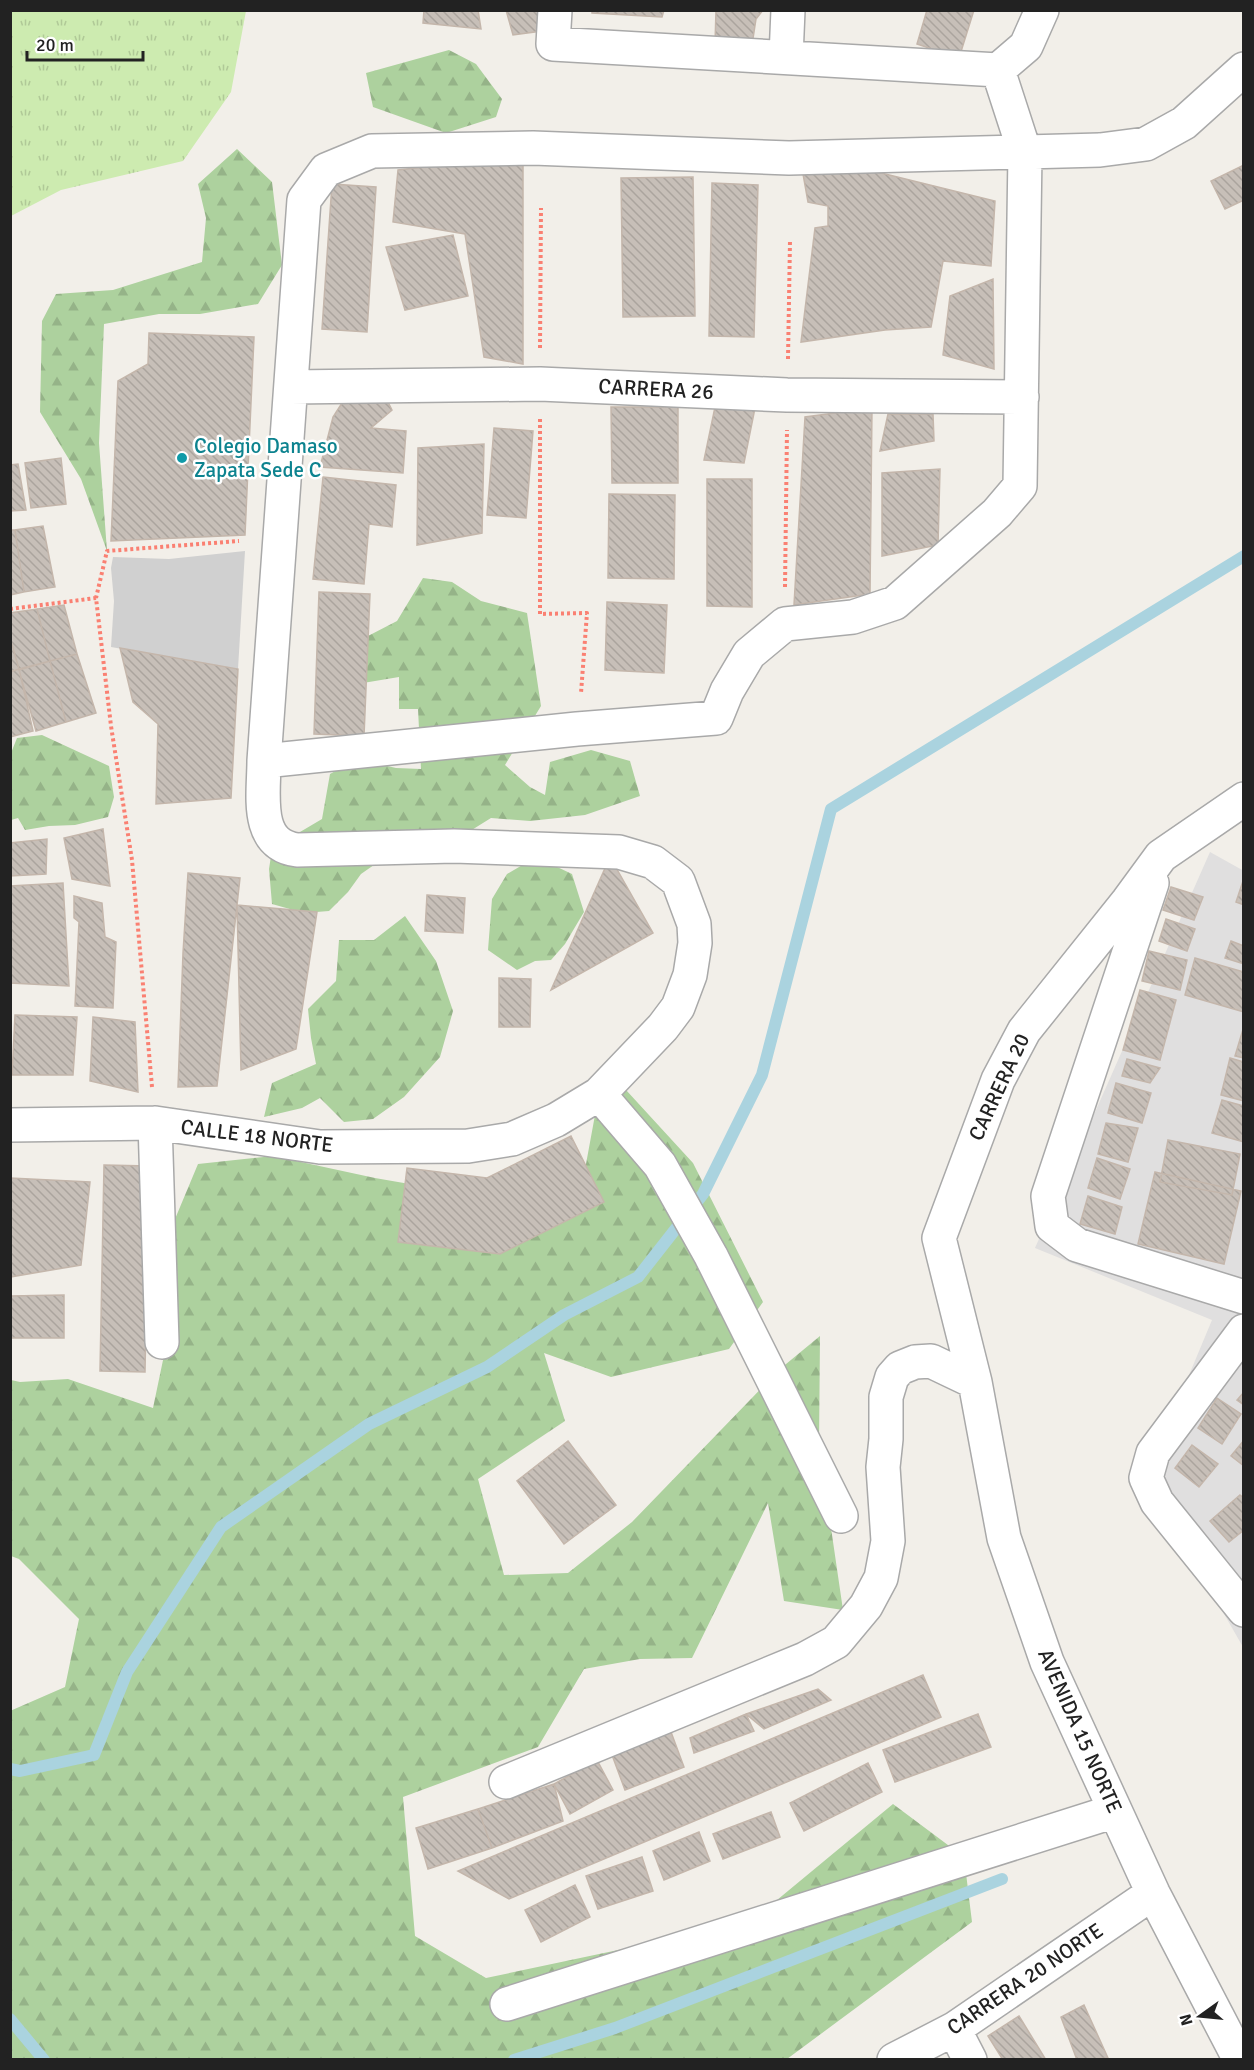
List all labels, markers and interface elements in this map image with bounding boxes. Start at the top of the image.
scale bar [27,24,142,62]
text: 20 m [36,34,74,56]
street label: CARRERA 26 [598,373,714,405]
place label: Colegio Damaso Zapata Sede C [194,433,338,483]
marker: Colegio Damaso Zapata Sede C [175,451,189,465]
street label: CARRERA 20 [963,1029,1035,1145]
street label: CALLE 18 NORTE [179,1114,335,1158]
street label: AVENIDA 15 NORTE [1032,1645,1128,1817]
street label: CARRERA 20 NORTE [942,1917,1108,2041]
north arrow [1170,1986,1230,2046]
text: N [1175,2012,1198,2028]

